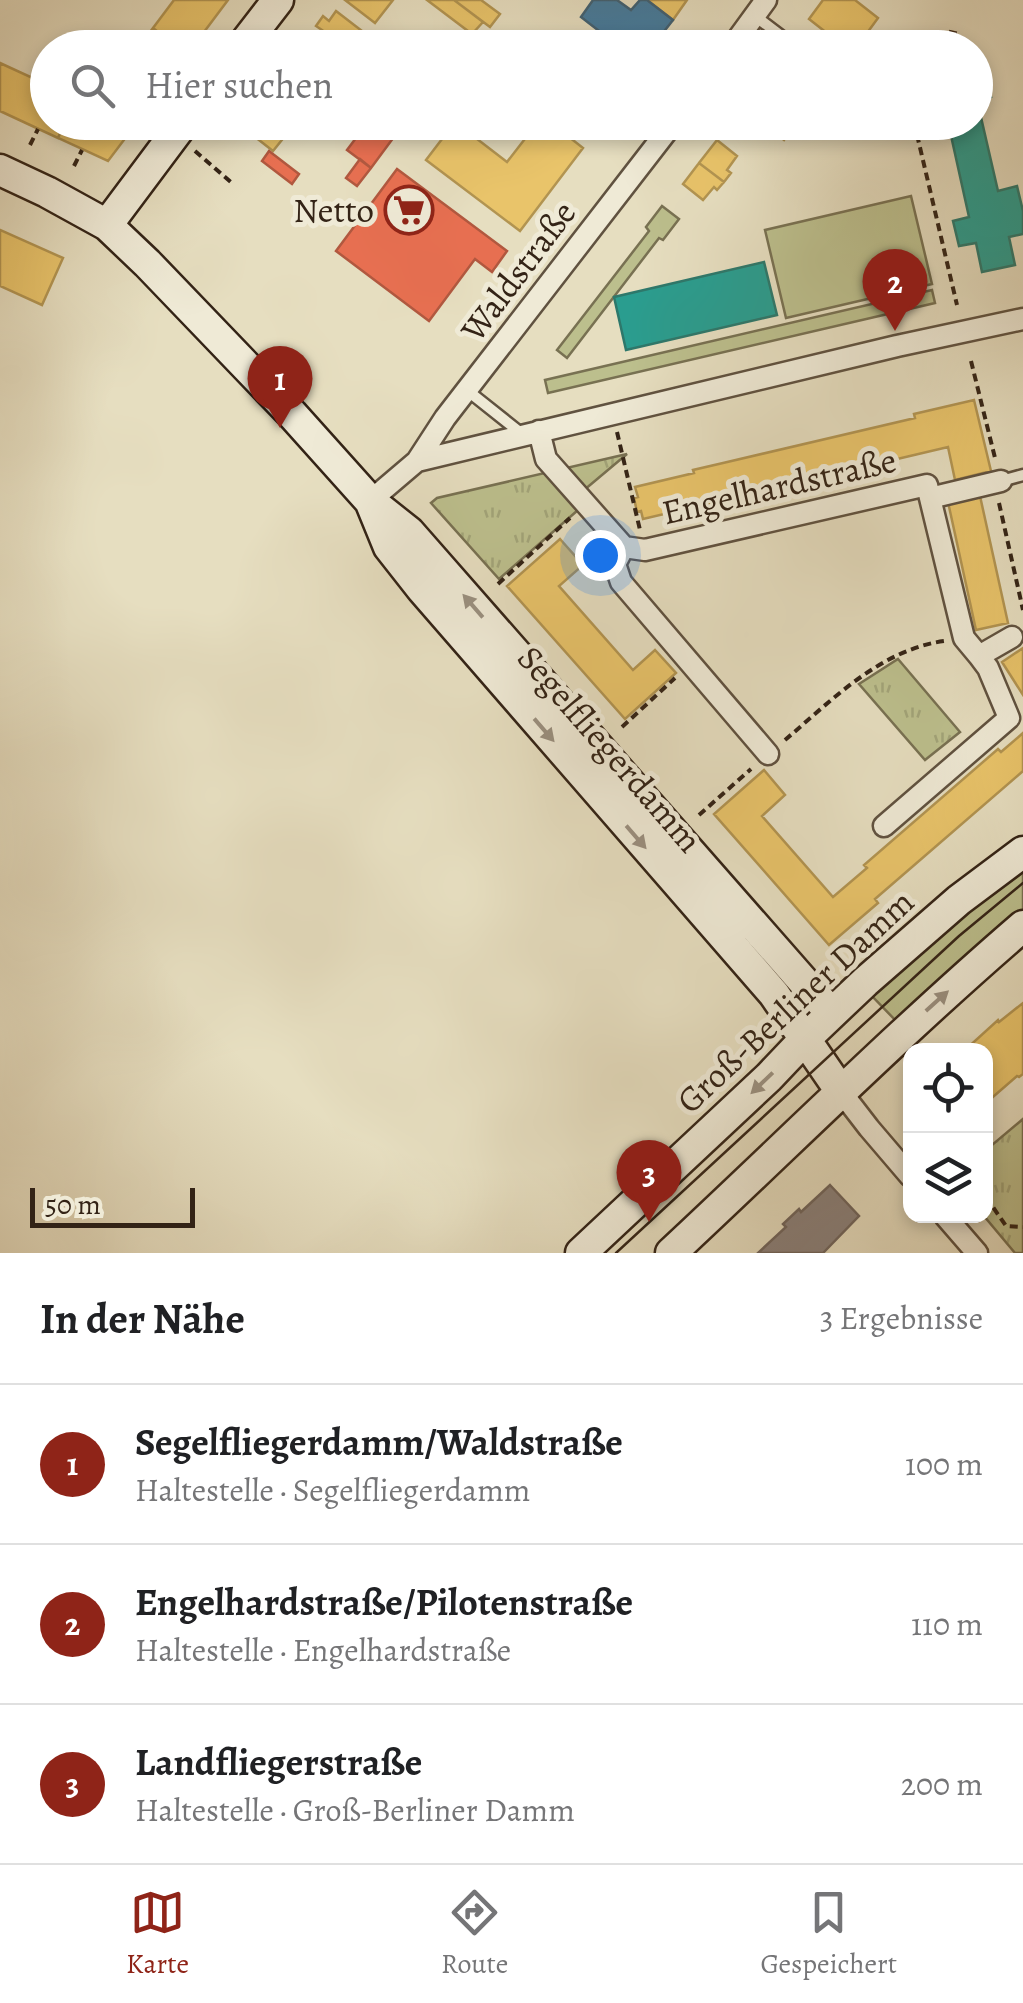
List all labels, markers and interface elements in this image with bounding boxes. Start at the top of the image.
search box [30,30,993,140]
icon: search [65,58,120,113]
text: Hier suchen [145,59,333,111]
supermarket icon: Netto [383,184,435,236]
place label: Netto [293,186,374,234]
street label: Waldstraße [449,191,587,352]
pin: 2 [862,248,928,331]
pin: 1 [248,346,312,428]
street label: Engelhardstraße [657,436,901,536]
your location [575,530,626,581]
one-way arrow [463,594,485,619]
street label: Segelfliegerdamm [507,635,713,863]
one-way arrow [532,717,554,742]
one-way arrow [624,824,646,849]
street label: Groß-Berliner Damm [666,878,924,1124]
one-way arrow [925,990,949,1013]
map controls [903,1043,993,1223]
button: locate [903,1043,993,1133]
one-way arrow [751,1071,775,1094]
button: layers [903,1133,993,1223]
pin: 3 [616,1140,682,1222]
scale bar [30,1183,195,1228]
text: 50 m [45,1186,101,1224]
text: In der Nähe [40,1290,245,1347]
text: 3 Ergebnisse [820,1296,983,1340]
text: Segelfliegerdamm/Waldstraße [135,1416,623,1468]
text: 1 [67,1442,78,1486]
text: 100 m [905,1442,983,1486]
text: Haltestelle · Segelfliegerdamm [135,1468,530,1512]
text: Engelhardstraße/Pilotenstraße [135,1576,633,1628]
text: 2 [65,1602,80,1646]
text: 110 m [911,1602,983,1646]
text: Haltestelle · Engelhardstraße [135,1628,511,1672]
text: Landfliegerstraße [135,1736,422,1788]
text: 3 [66,1762,79,1806]
text: 200 m [901,1762,983,1806]
text: Haltestelle · Groß-Berliner Damm [135,1788,575,1832]
tab: Karte [126,1885,189,1983]
tab: Route [441,1885,508,1983]
tab: Gespeichert [760,1885,897,1983]

